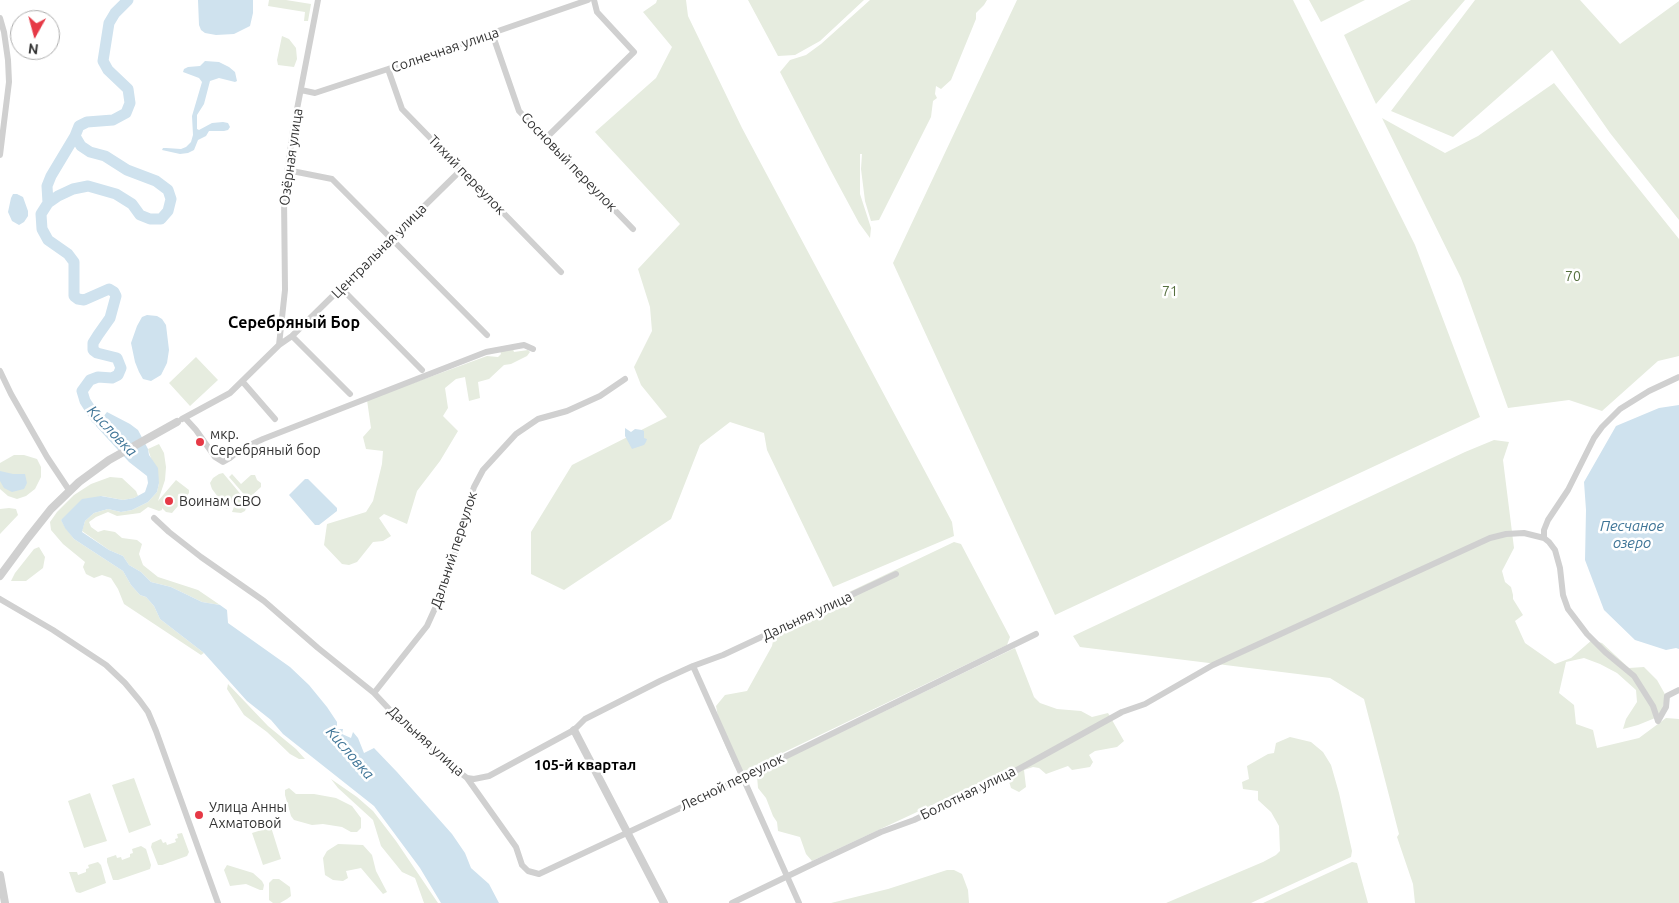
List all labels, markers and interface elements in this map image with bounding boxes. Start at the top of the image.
north arrow [10,10,60,60]
street label: Солнечная улица [389,24,501,76]
text: N [27,40,39,57]
street label: Озёрная улица [276,107,306,207]
street label: Сосновый переулок [517,109,621,215]
street label: Тихий переулок [425,132,509,218]
street label: Центральная улица [328,200,430,302]
park label: 70 [1565,268,1581,284]
park label: 71 [1162,283,1178,299]
district label: Серебряный Бор [228,313,360,333]
water label: Кисловка [83,402,141,460]
place label: мкр. Серебряный бор [210,426,321,458]
marker: мкр. Серебряный бор [194,436,206,448]
street label: Дальний переулок [427,489,481,611]
place label: Воинам СВО [179,493,261,509]
marker: Воинам СВО [163,495,175,507]
water label: Песчаное озеро [1600,517,1664,552]
street label: Дальняя улица [759,588,855,644]
street label: Дальняя улица [384,702,468,780]
water label: Кисловка [322,723,378,783]
street label: Лесной переулок [677,750,787,814]
district label: 105-й квартал [534,756,636,774]
street label: Болотная улица [918,763,1018,823]
place label: Улица Анны Ахматовой [209,799,287,832]
marker: Улица Анны Ахматовой [193,809,205,821]

